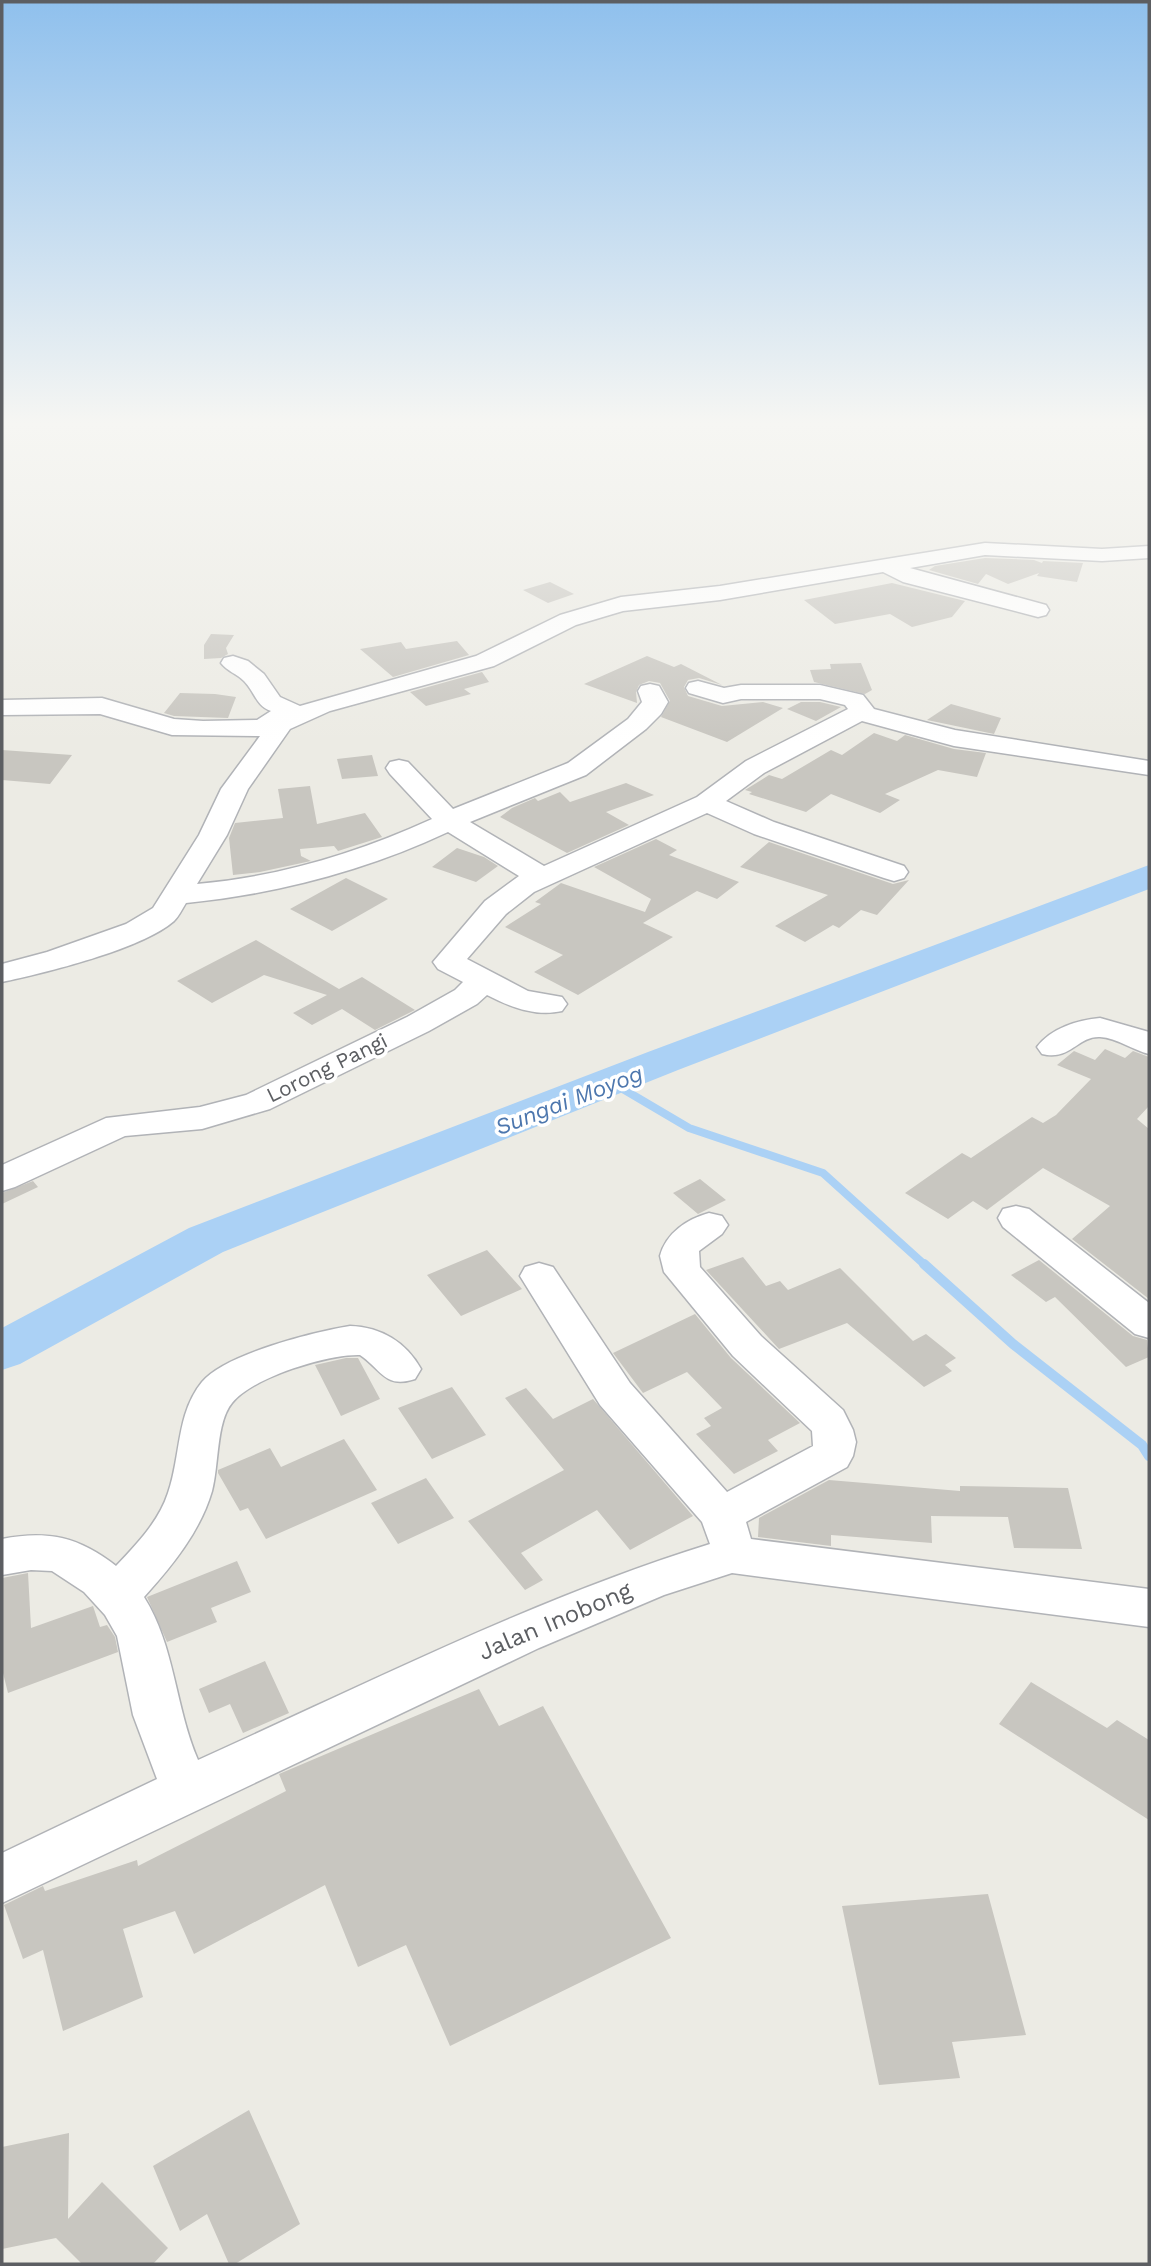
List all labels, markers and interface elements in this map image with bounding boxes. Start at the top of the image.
street label: Lorong Pangi [262,1027,391,1108]
water label: Sungai Moyog [491,1060,647,1141]
street label: Jalan Inobong [474,1576,636,1666]

